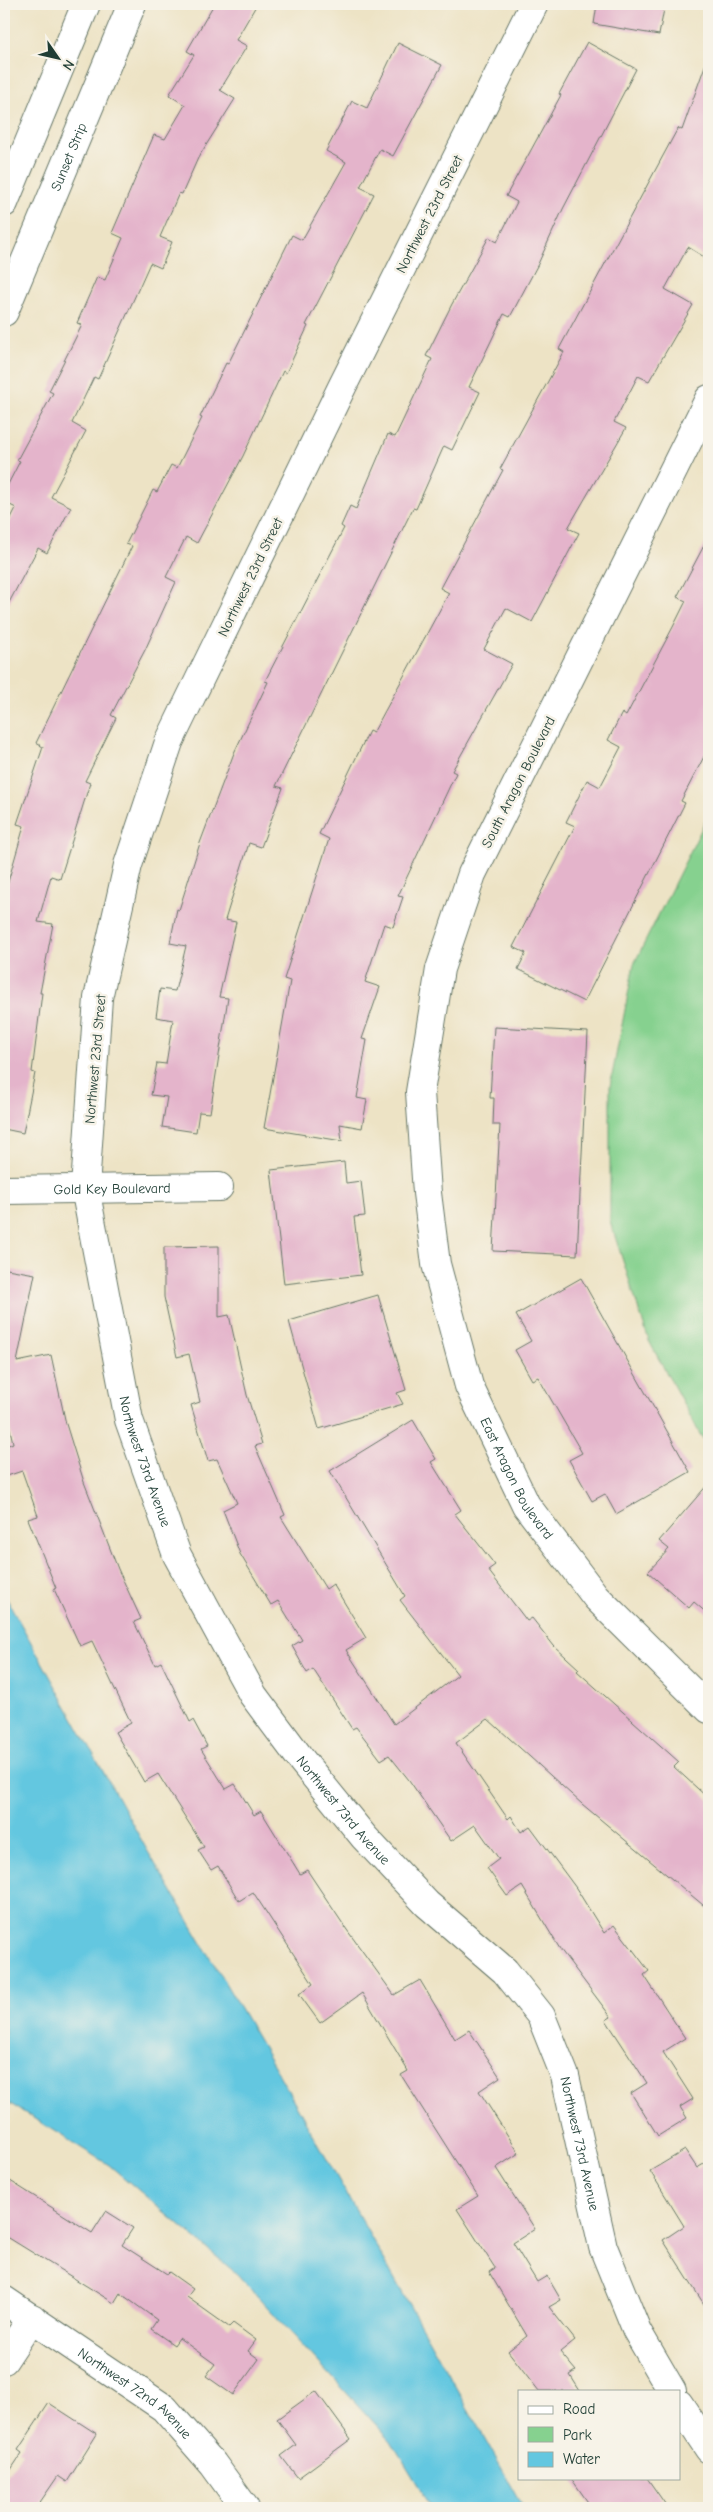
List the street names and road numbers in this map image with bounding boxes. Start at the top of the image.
street label: Sunset Strip [47,121,91,194]
street label: Northwest 23rd Street [392,152,467,276]
street label: Northwest 23rd Street [214,514,287,639]
street label: South Aragon Boulevard [478,714,559,851]
street label: Northwest 23rd Street [81,993,110,1125]
street label: Gold Key Boulevard [53,1180,171,1198]
street label: Northwest 73rd Avenue [116,1395,174,1529]
street label: East Aragon Boulevard [476,1415,557,1543]
street label: Northwest 73rd Avenue [292,1753,394,1868]
street label: Northwest 73rd Avenue [556,2075,603,2212]
street label: Northwest 72nd Avenue [74,2344,195,2442]

